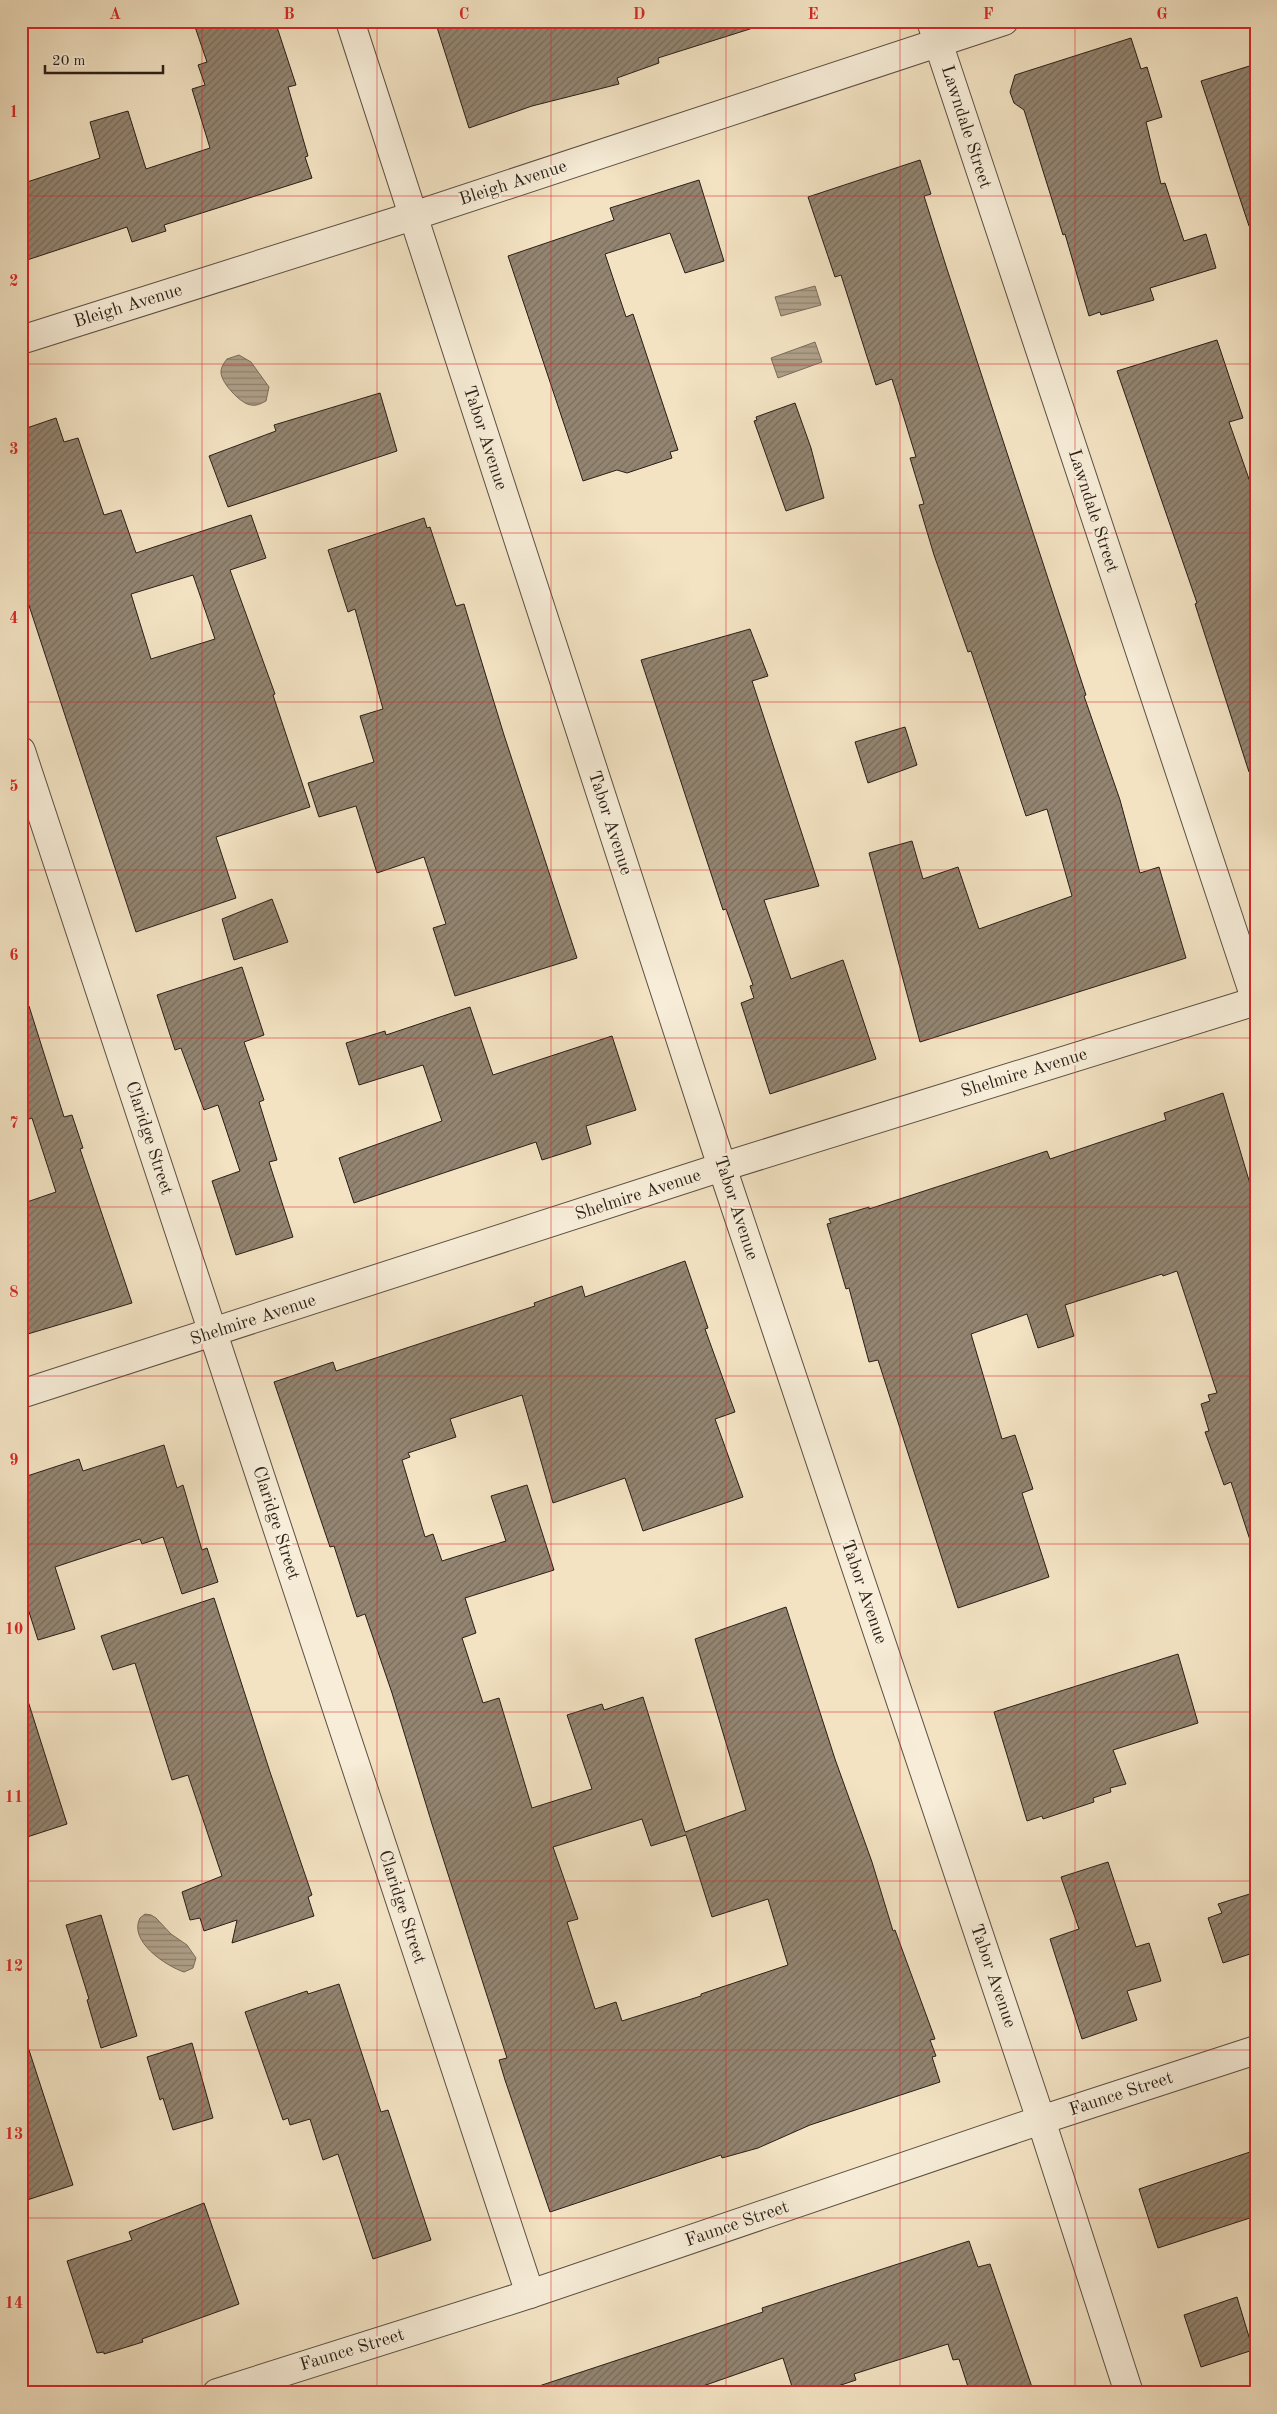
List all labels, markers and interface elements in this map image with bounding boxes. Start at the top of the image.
text: A [109,7,121,23]
text: B [283,7,295,23]
text: C [459,7,469,23]
text: D [633,7,645,23]
text: E [807,7,819,23]
text: F [983,7,994,23]
text: G [1156,7,1168,23]
scale bar [45,42,162,74]
text: 20 m [52,54,86,69]
street label: Lawndale Street [938,63,994,191]
text: 1 [9,105,19,121]
street label: Bleigh Avenue [457,157,569,209]
text: 2 [9,274,19,290]
street label: Bleigh Avenue [72,281,184,331]
street label: Tabor Avenue [460,384,510,492]
text: 3 [9,442,19,458]
street label: Lawndale Street [1065,447,1121,575]
text: 4 [9,611,19,627]
street label: Tabor Avenue [585,769,635,877]
text: 5 [9,779,19,795]
text: 6 [9,948,19,964]
street label: Shelmire Avenue [959,1045,1089,1101]
street label: Claridge Street [122,1079,176,1197]
text: 7 [9,1116,19,1132]
street label: Tabor Avenue [711,1154,761,1262]
street label: Shelmire Avenue [573,1166,703,1224]
text: 8 [9,1285,19,1301]
street label: Shelmire Avenue [188,1291,318,1349]
text: 9 [9,1453,19,1469]
street label: Claridge Street [249,1464,303,1582]
street label: Tabor Avenue [838,1538,890,1646]
text: 10 [5,1622,23,1638]
text: 11 [5,1790,23,1806]
street label: Claridge Street [375,1848,429,1966]
street label: Tabor Avenue [967,1922,1019,2030]
text: 12 [5,1959,23,1975]
street label: Faunce Street [1067,2069,1175,2119]
text: 13 [5,2127,23,2143]
street label: Faunce Street [683,2198,791,2250]
text: 14 [5,2296,23,2312]
street label: Faunce Street [298,2326,406,2374]

